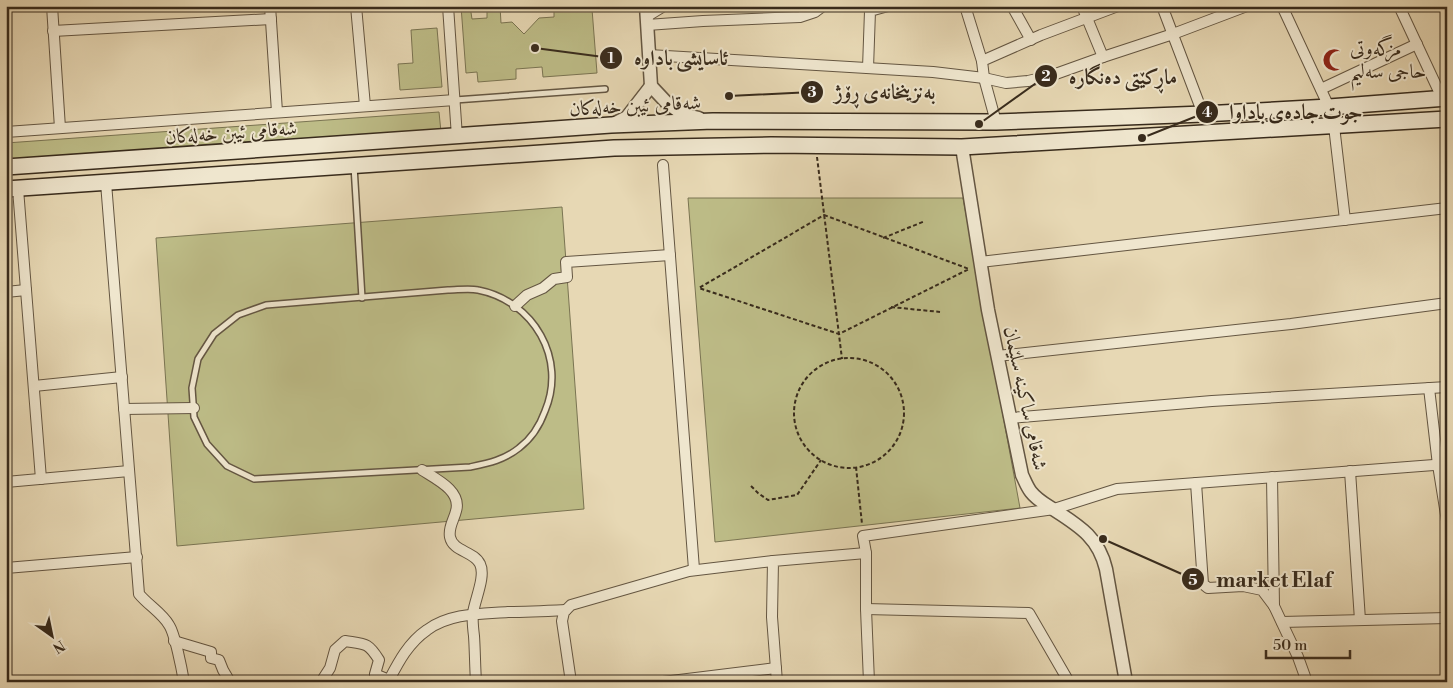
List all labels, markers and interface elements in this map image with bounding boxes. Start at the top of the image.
place label: مزگەوتی حاجی سەلیم [1350,34,1426,91]
callout: ئاسايشى باداوه [599,40,738,76]
text: ئاسايشى باداوه [634,46,729,73]
mosque icon: مزگەوتی حاجی سەلیم [1321,47,1347,73]
text: 1 [607,49,615,68]
callout: ماڕكێتی دەنگارە [1034,58,1187,94]
text: ماڕكێتی دەنگارە [1069,63,1177,94]
text: 2 [1041,67,1051,86]
callout: بەنزینخانەی ڕۆژ [799,74,945,110]
text: بەنزینخانەی ڕۆژ [833,80,935,109]
text: 3 [807,83,817,102]
street label: شەقامی ئیبن خەلەکان [568,91,702,122]
callout: جوت جادەی باداوا [1195,94,1373,130]
text: جوت جادەی باداوا [1229,100,1363,126]
text: 4 [1202,103,1212,122]
street label: شەقامی ئیبن خەلەکان [164,116,298,151]
street label: شەقامی ساکینە سلێمان [997,324,1052,473]
callout: market Elaf [1181,561,1341,597]
text: market Elaf [1216,568,1335,594]
text: 5 [1188,571,1198,590]
north arrow [28,610,78,660]
scale bar [1266,628,1349,660]
text: N [49,635,68,657]
text: 50 m [1273,636,1307,655]

